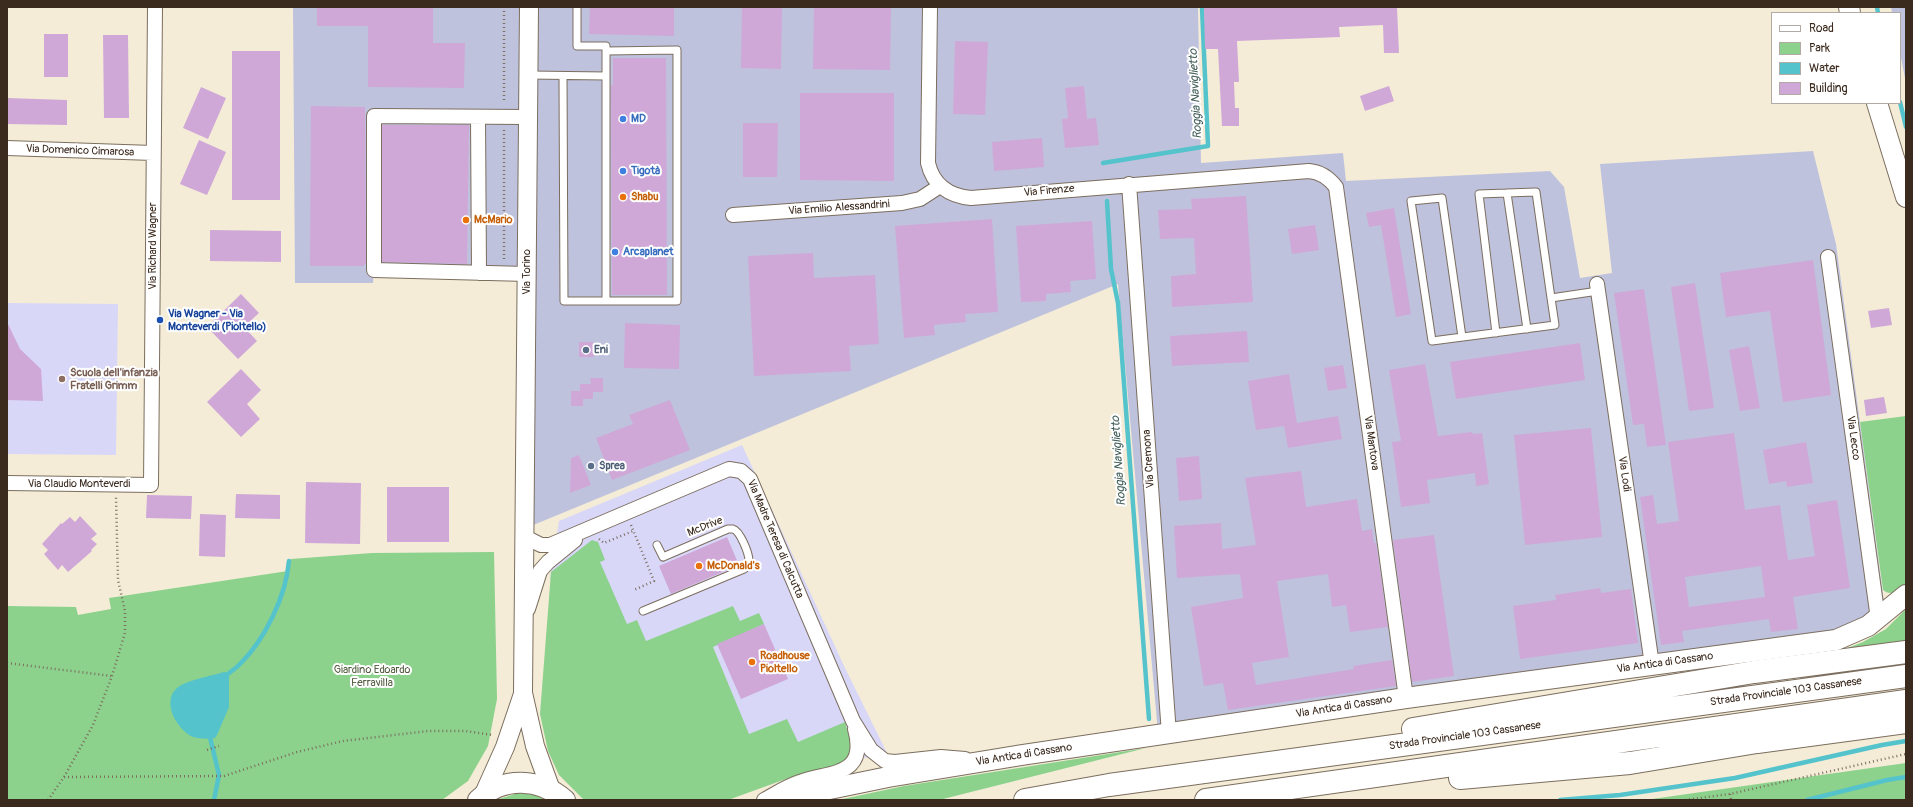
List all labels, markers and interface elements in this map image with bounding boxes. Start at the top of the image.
legend [1771,12,1901,104]
text: Road [1809,21,1834,36]
text: Park [1809,41,1830,56]
water label: Roggia Naviglietto [1186,49,1206,139]
text: Water [1809,61,1840,76]
text: Building [1809,81,1848,96]
place label: MD [631,112,646,126]
marker: MD [618,114,628,124]
street label: Via Domenico Cimarosa [26,143,134,159]
place label: Tigotà [631,164,660,178]
marker: Tigotà [618,166,628,176]
street label: Via Firenze [1023,182,1075,200]
place label: Shabu [631,190,659,204]
marker: Shabu [618,192,628,202]
street label: Via Emilio Alessandrini [788,198,890,218]
street label: Via Richard Wagner [146,202,160,290]
place label: McMario [474,213,512,227]
marker: McMario [461,215,471,225]
place label: Arcaplanet [623,245,673,259]
marker: Arcaplanet [610,247,620,257]
street label: Via Torino [520,249,534,295]
place label: Via Wagner - Via Monteverdi (Pioltello) [168,307,266,333]
marker: Via Wagner - Via Monteverdi (Pioltello) [155,315,165,325]
place label: Eni [594,343,608,357]
marker: Eni [581,345,591,355]
place label: Scuola dell'infanzia Fratelli Grimm [70,366,158,392]
marker: Scuola dell'infanzia Fratelli Grimm [57,374,67,384]
street label: Via Mantova [1361,415,1381,471]
street label: Via Lecco [1843,415,1863,461]
water label: Roggia Naviglietto [1109,416,1129,506]
street label: Via Cremona [1140,429,1158,489]
street label: Via Lodi [1615,455,1633,493]
place label: Sprea [599,459,625,473]
marker: Sprea [586,461,596,471]
street label: Via Claudio Monteverdi [28,477,130,491]
street label: Via Madre Teresa di Calcutta [744,478,806,600]
street label: McDrive [685,514,725,540]
place label: McDonald's [707,559,760,573]
marker: McDonald's [694,561,704,571]
place label: Roadhouse Pioltello [760,649,810,675]
street label: Via Antica di Cassano [1616,650,1714,676]
marker: Roadhouse Pioltello [747,657,757,667]
park label: Giardino Edoardo Ferravilla [334,663,410,689]
street label: Strada Provinciale 103 Cassanese [1709,675,1863,709]
street label: Via Antica di Cassano [1295,693,1393,721]
street label: Strada Provinciale 103 Cassanese [1388,719,1542,753]
street label: Via Antica di Cassano [975,741,1073,769]

